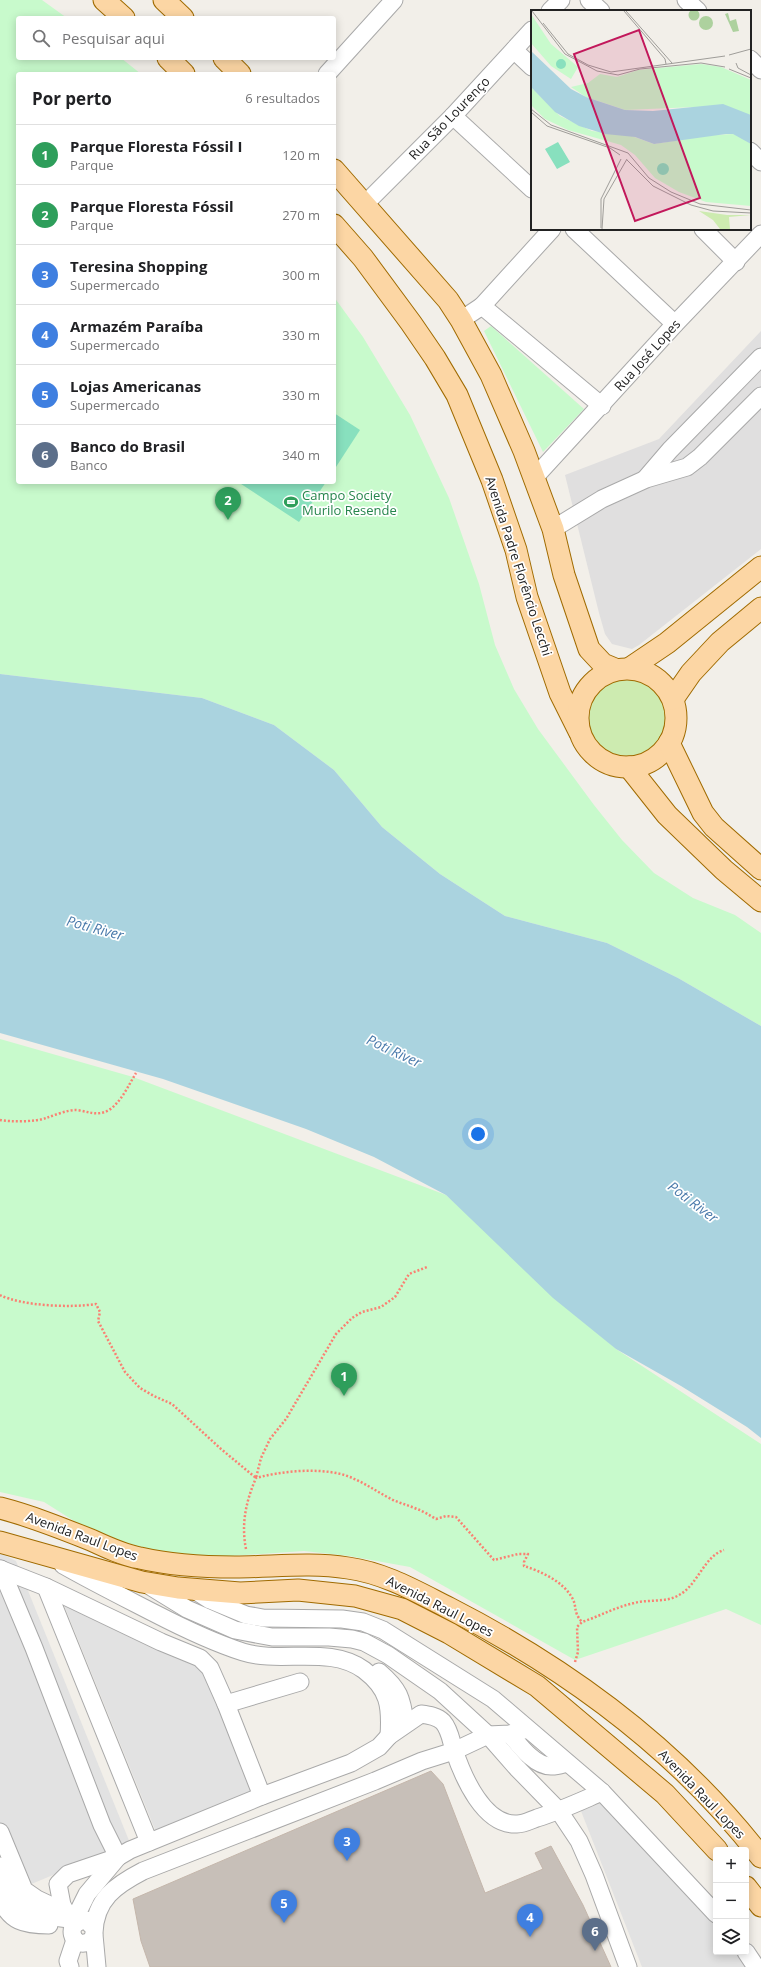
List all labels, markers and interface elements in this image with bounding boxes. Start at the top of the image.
inset map [531,10,751,230]
search box [16,16,336,60]
icon: search [30,27,52,49]
text: Pesquisar aqui [62,28,165,48]
street label: Rua São Lourenço [405,72,494,164]
text: Por perto [32,87,112,110]
text: 6 resultados [245,89,320,107]
text: Parque Floresta Fóssil I [70,136,243,156]
text: 1 [41,146,49,164]
text: 120 m [282,146,320,164]
text: Parque [70,156,114,174]
text: Parque Floresta Fóssil [70,196,234,216]
text: 2 [41,206,49,224]
text: 270 m [282,206,320,224]
text: Parque [70,216,114,234]
text: Teresina Shopping [70,256,207,276]
text: 3 [41,266,49,284]
text: 300 m [282,266,320,284]
text: Supermercado [70,276,160,294]
street label: Rua José Lopes [610,315,684,395]
text: Armazém Paraíba [70,316,203,336]
text: 4 [41,326,49,344]
text: 330 m [282,326,320,344]
text: Supermercado [70,336,160,354]
text: Lojas Americanas [70,376,201,396]
text: 5 [41,386,49,404]
text: 330 m [282,386,320,404]
text: Supermercado [70,396,160,414]
text: Banco do Brasil [70,436,185,456]
text: 6 [41,446,49,464]
text: 340 m [282,446,320,464]
text: Banco [70,456,108,474]
street label: Avenida Padre Florêncio Lecchi [481,474,557,658]
place label: Campo Society Murilo Resende [302,486,397,519]
pin: 2 [215,487,241,520]
sports icon: Campo Society Murilo Resende [283,494,299,510]
water label: Poti River [65,911,126,944]
water label: Poti River [364,1030,425,1072]
your location [468,1124,488,1144]
water label: Poti River [664,1177,723,1227]
pin: 1 [331,1363,357,1396]
street label: Avenida Raul Lopes [24,1507,140,1565]
street label: Avenida Raul Lopes [383,1571,497,1641]
street label: Avenida Raul Lopes [655,1745,749,1843]
pin: 3 [334,1828,360,1861]
map controls [713,1847,749,1955]
button: + [713,1847,749,1883]
button: − [713,1883,749,1919]
pin: 5 [271,1890,297,1923]
pin: 4 [517,1904,543,1937]
pin: 6 [582,1918,608,1951]
button: layers [713,1919,749,1955]

